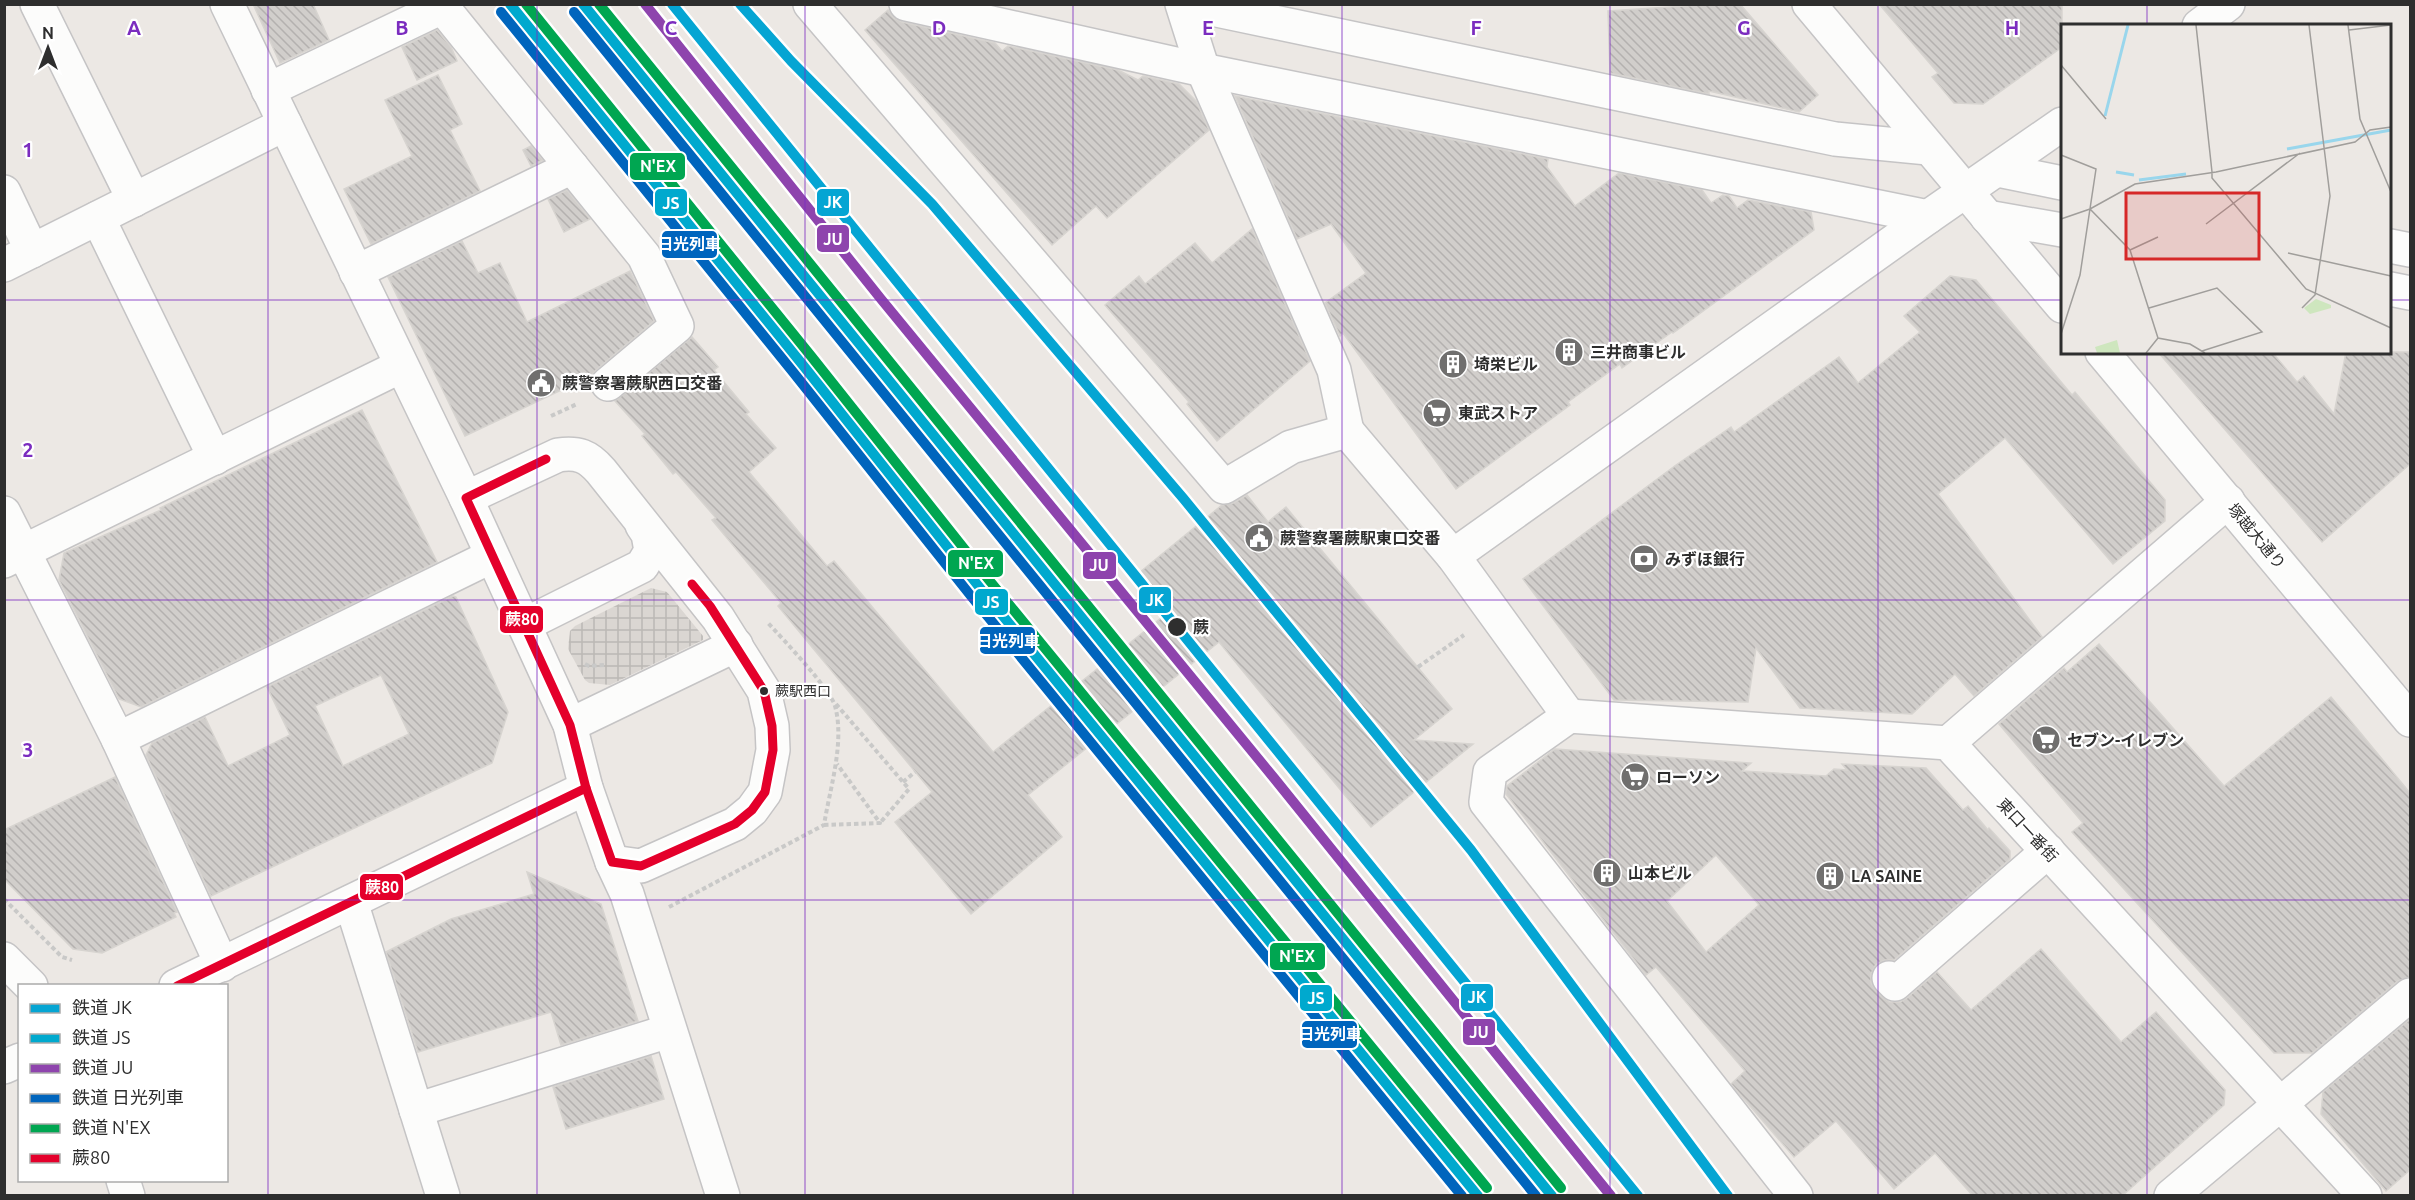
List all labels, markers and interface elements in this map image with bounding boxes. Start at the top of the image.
text: A [127,16,141,39]
text: B [395,16,409,39]
text: C [665,16,678,39]
text: D [932,16,946,39]
text: E [1202,16,1214,39]
text: F [1470,16,1482,39]
text: G [1737,16,1751,39]
text: H [2005,16,2019,39]
north arrow [18,18,78,78]
text: N [42,24,54,42]
inset map [2061,24,2391,354]
text: 1 [22,138,34,161]
line badge: N'EX [629,152,686,181]
text: N'EX [640,157,677,175]
line badge: JS [654,188,688,217]
line badge: JK [816,188,850,217]
text: JK [824,193,843,211]
text: JS [662,194,680,212]
line badge: JU [816,224,850,253]
line badge: 日光列車 [661,230,718,259]
text: JU [823,230,843,248]
text: 日光列車 [657,235,721,253]
building icon: 三井商事ビル [1553,336,1585,368]
place label: 三井商事ビル [1590,343,1686,361]
building icon: 埼栄ビル [1437,348,1469,380]
place label: 埼栄ビル [1474,355,1538,373]
public building icon: 蕨警察署蕨駅西口交番 [525,367,557,399]
place label: 蕨警察署蕨駅西口交番 [562,374,722,392]
supermarket icon: 東武ストア [1421,397,1453,429]
place label: 東武ストア [1458,404,1538,422]
text: 2 [22,438,34,461]
street label: 塚越大通り [2224,500,2290,572]
public building icon: 蕨警察署蕨駅東口交番 [1243,522,1275,554]
place label: 蕨警察署蕨駅東口交番 [1280,529,1440,547]
bank icon: みずほ銀行 [1628,543,1660,575]
line badge: N'EX [947,549,1004,578]
place label: みずほ銀行 [1665,550,1745,568]
line badge: JU [1082,551,1117,580]
text: N'EX [958,554,995,572]
text: JU [1089,556,1109,574]
line badge: JK [1138,586,1172,614]
line badge: JS [974,588,1009,616]
text: JK [1146,591,1165,609]
text: JS [982,593,1000,611]
line badge: 蕨80 [499,605,544,634]
text: 蕨80 [505,610,539,628]
marker: 蕨 [1166,616,1188,638]
place label: 蕨 [1193,618,1209,636]
line badge: 日光列車 [979,626,1036,655]
text: 日光列車 [976,632,1040,650]
place label: 蕨駅西口 [775,683,831,699]
marker: 蕨駅西口 [758,685,770,697]
supermarket icon: セブン-イレブン [2030,724,2062,756]
place label: セブン-イレブン [2067,731,2184,749]
text: 3 [22,738,34,761]
supermarket icon: ローソン [1619,761,1651,793]
place label: ローソン [1656,768,1720,786]
street label: 東口一番街 [1994,795,2062,865]
building icon: 山本ビル [1591,857,1623,889]
building icon: LA SAINE [1814,860,1846,892]
place label: 山本ビル [1628,864,1692,882]
place label: LA SAINE [1851,867,1922,885]
line badge: 蕨80 [359,873,404,901]
text: 蕨80 [365,878,399,896]
line badge: N'EX [1269,942,1326,971]
text: N'EX [1279,947,1316,965]
line badge: JK [1460,983,1494,1012]
legend [18,984,228,1182]
line badge: JS [1299,984,1333,1012]
text: JK [1468,988,1487,1006]
text: JS [1307,989,1325,1007]
text: 鉄道 JK [72,997,132,1017]
line badge: JU [1462,1018,1496,1046]
line badge: 日光列車 [1301,1020,1358,1049]
text: JU [1469,1023,1489,1041]
text: 日光列車 [1298,1025,1362,1043]
text: 鉄道 JS [72,1027,130,1047]
text: 鉄道 JU [72,1057,133,1077]
text: 鉄道 日光列車 [72,1087,184,1107]
text: 鉄道 N'EX [72,1117,151,1137]
text: 蕨80 [72,1147,110,1167]

